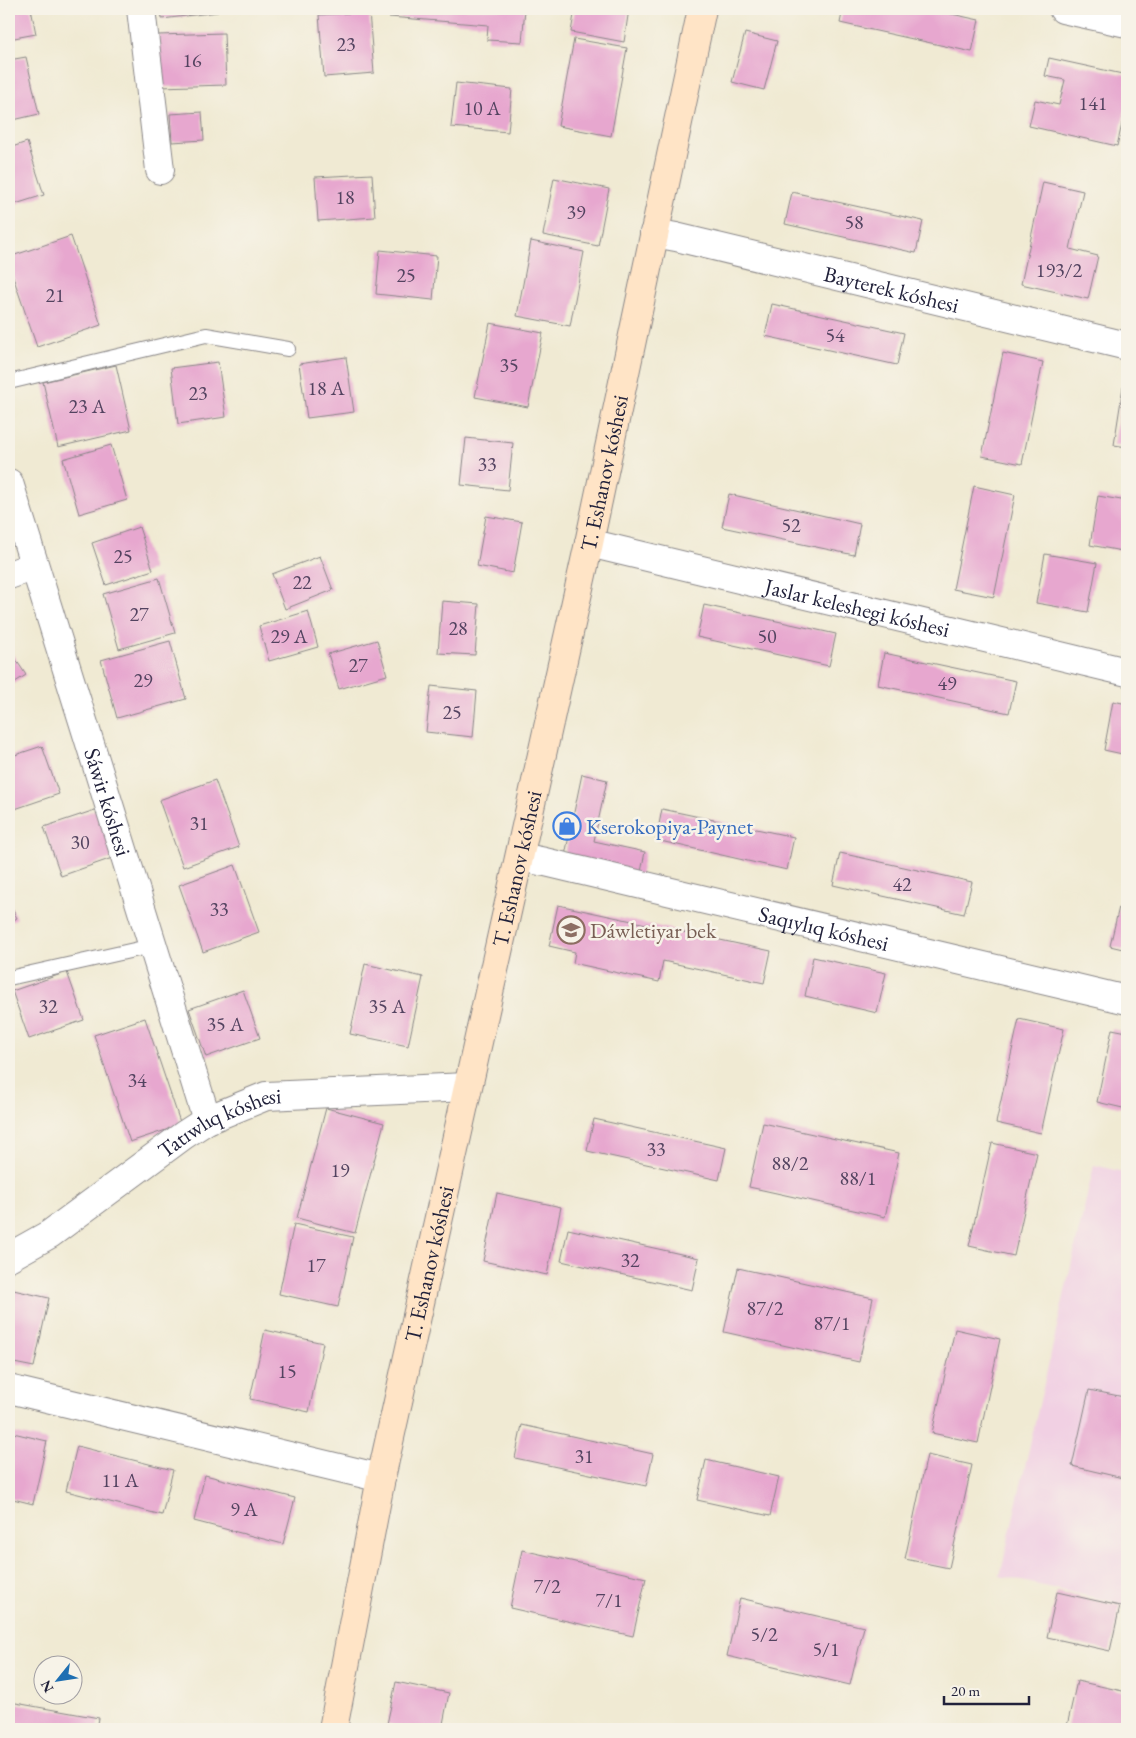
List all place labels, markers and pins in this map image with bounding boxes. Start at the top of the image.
shop icon: Kserokopiya-Paynet [552,811,582,841]
place label: Kserokopiya-Paynet [586,812,753,841]
school or university icon: Dáwletiyar bek [556,915,586,945]
place label: Dáwletiyar bek [590,916,717,945]

